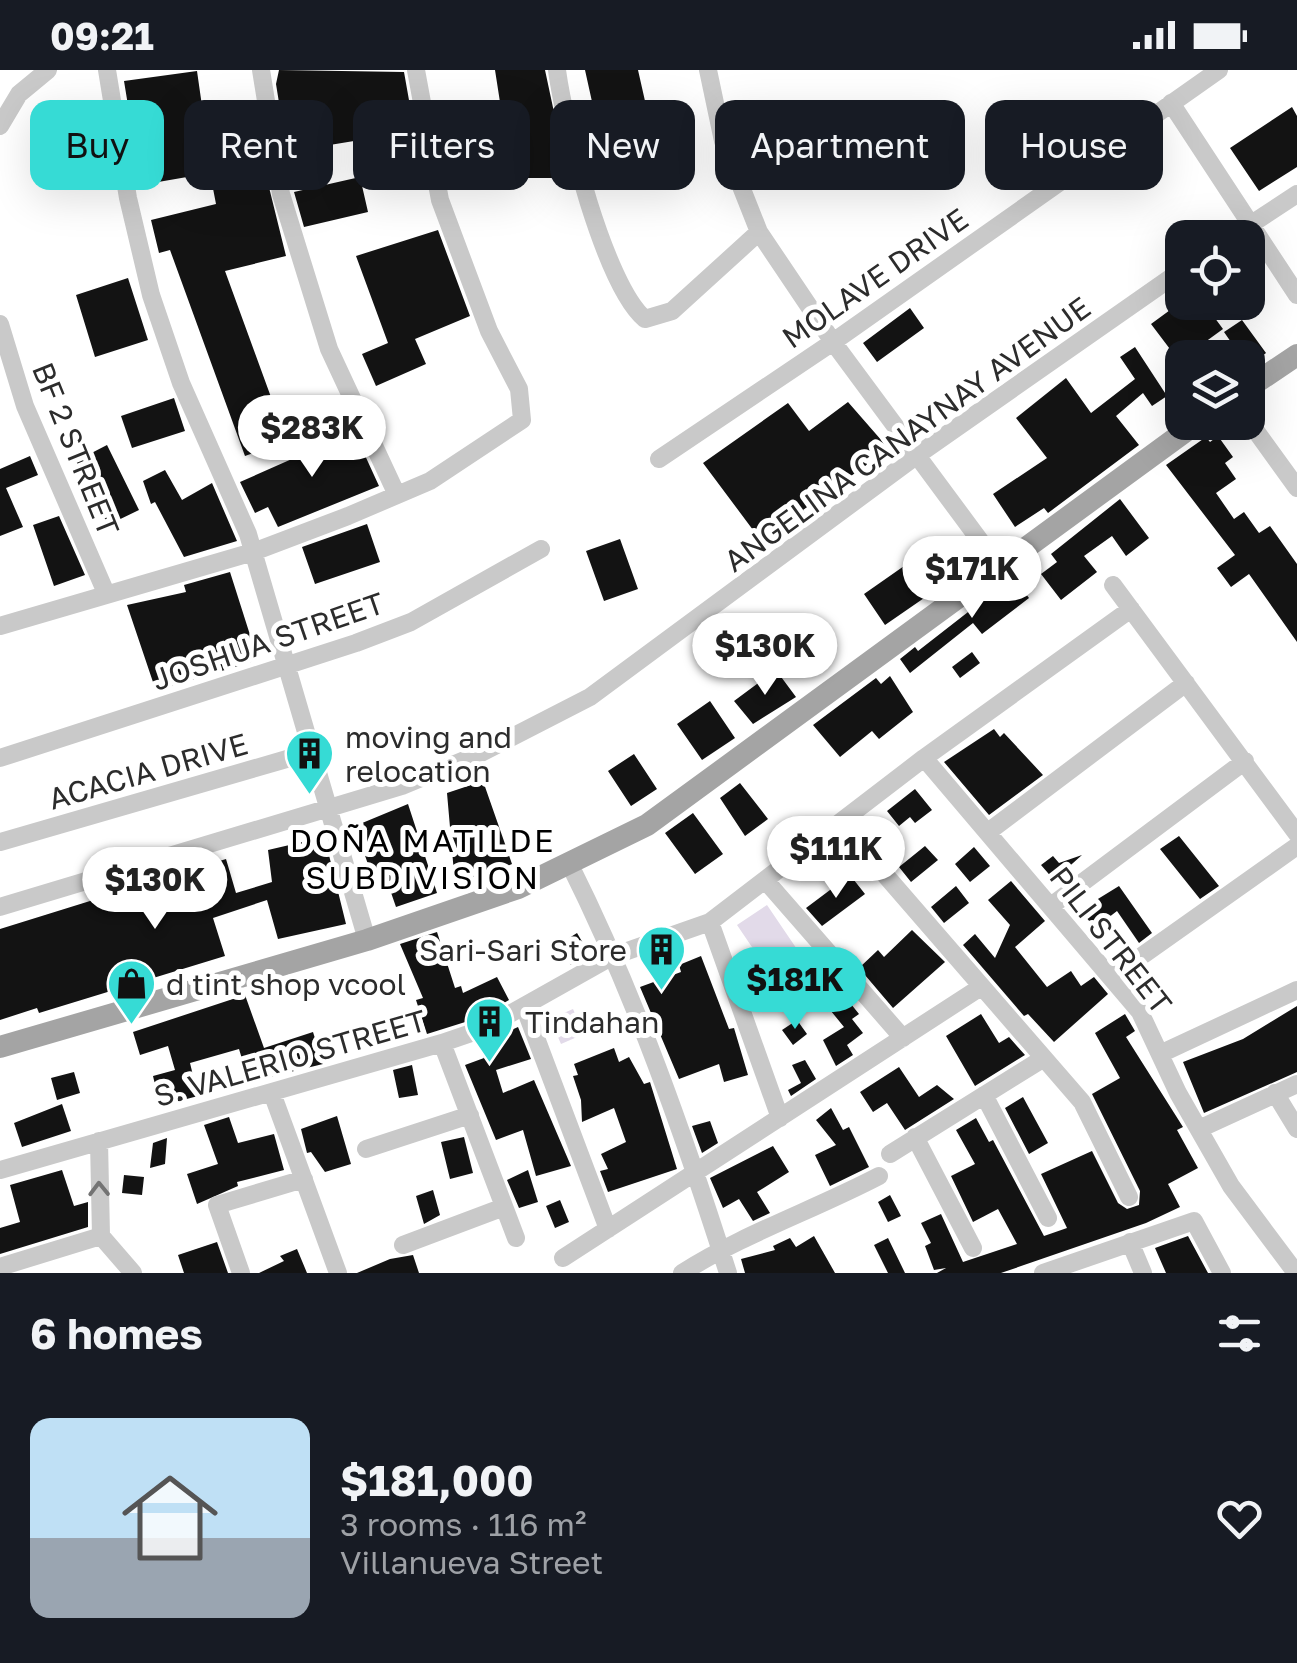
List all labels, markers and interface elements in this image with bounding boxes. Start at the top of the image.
text: 09:21 [50,13,154,58]
chip: Buy [30,100,164,190]
chip: Rent [184,100,333,190]
chip: Filters [353,100,530,190]
chip: New [550,100,695,190]
chip: Apartment [715,100,965,190]
chip: House [985,100,1163,190]
street label: MOLAVE DRIVE [775,201,975,355]
map controls [1165,220,1265,440]
button: locate [1165,220,1265,320]
street label: ANGELINA CANAYNAY AVENUE [717,289,1097,579]
button: layers [1165,340,1265,440]
street label: BF 2 STREET [25,357,127,541]
pin: $283K [242,395,382,480]
text: $283K [260,408,364,446]
pin: $171K [902,536,1042,621]
text: $171K [924,549,1020,587]
street label: JOSHUA STREET [147,584,389,698]
pin: $130K [695,613,835,698]
text: $130K [714,626,816,664]
place label: moving and relocation [345,719,512,789]
street label: ACACIA DRIVE [44,725,252,817]
building icon: moving and relocation [284,728,336,796]
pin: $111K [766,816,906,901]
district label: DOÑA MATILDE SUBDIVISION [290,821,556,896]
text: $111K [789,829,883,867]
pin: $130K [85,847,225,932]
street label: PILI STREET [1042,859,1180,1021]
text: $130K [104,860,206,898]
building icon: Sari-Sari Store [636,924,688,992]
place label: Sari-Sari Store [419,932,627,968]
pin: $181K [725,947,865,1032]
shop icon: d tint shop vcool [105,958,157,1026]
text: $181K [746,960,844,998]
place label: d tint shop vcool [166,966,406,1002]
building icon: Tindahan [464,996,516,1064]
street label: S. VALERIO STREET [150,1002,430,1114]
place label: Tindahan [525,1004,659,1040]
one-way arrow [89,1180,110,1196]
icon: filters [1212,1306,1267,1361]
text: 6 homes [30,1308,203,1358]
text: $181,000 [340,1455,534,1505]
icon: home [110,1458,230,1578]
icon: heart [1212,1491,1267,1546]
text: 3 rooms · 116 m² [340,1505,586,1543]
text: Villanueva Street [340,1543,603,1581]

